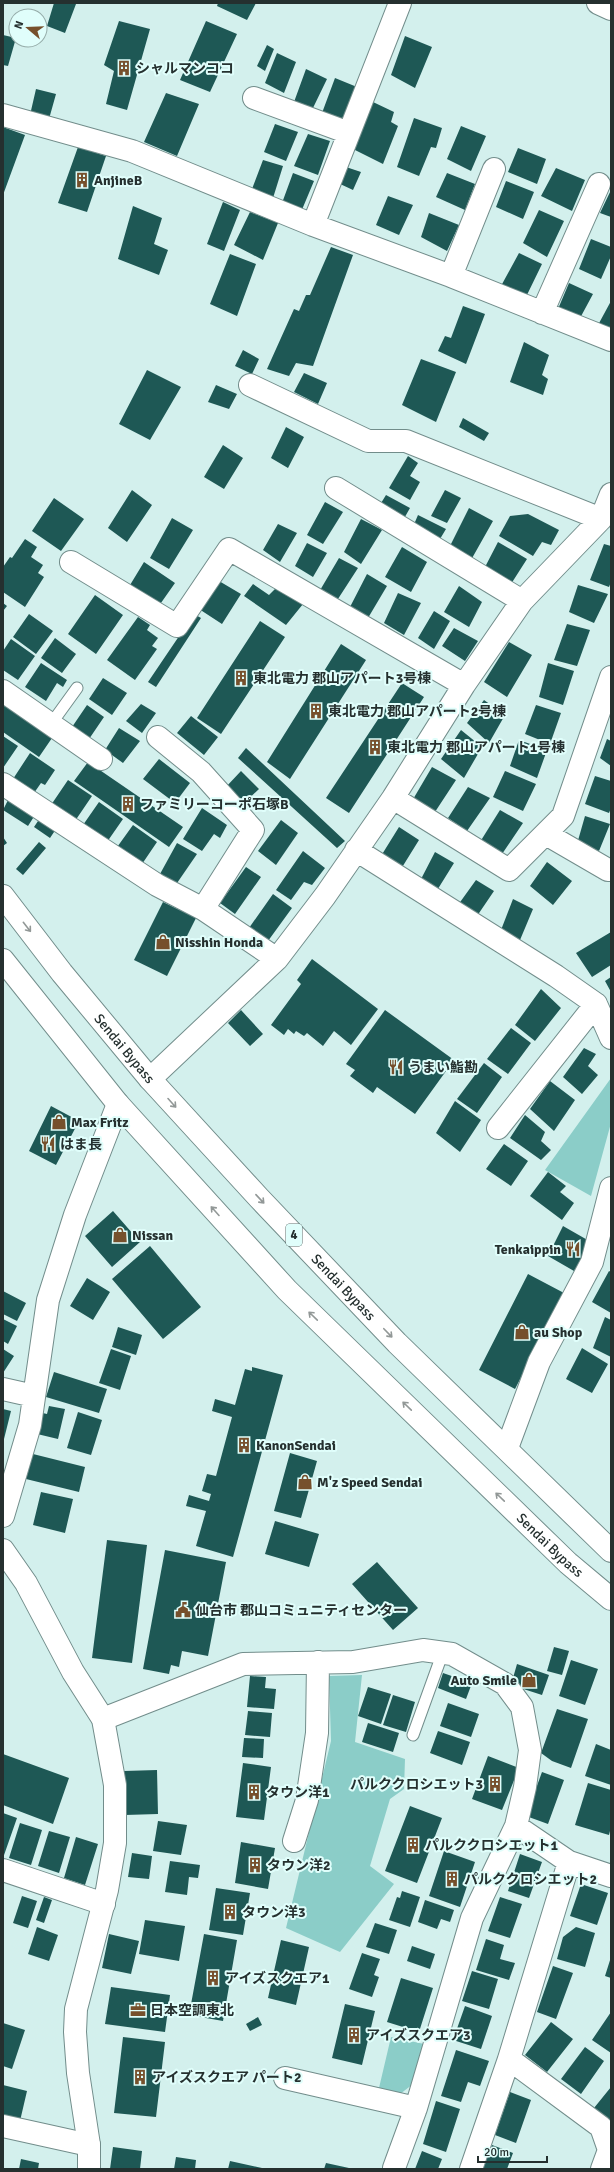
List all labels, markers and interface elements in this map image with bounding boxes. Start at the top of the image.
north arrow [8,8,48,48]
text: N [12,19,26,31]
building icon: シャルマンココ [115,59,133,77]
place label: シャルマンココ [136,60,234,77]
building icon: AnjineB [73,171,91,189]
place label: AnjineB [94,172,143,189]
building icon: 東北電力 郡山アパート3号棟 [232,669,250,687]
place label: 東北電力 郡山アパート3号棟 [253,670,431,687]
building icon: 東北電力 郡山アパート2号棟 [307,702,325,720]
place label: 東北電力 郡山アパート2号棟 [328,703,506,720]
building icon: 東北電力 郡山アパート1号棟 [366,738,384,756]
place label: 東北電力 郡山アパート1号棟 [387,739,565,756]
building icon: ファミリーコーポ石塚B [119,795,137,813]
place label: ファミリーコーポ石塚B [140,796,289,813]
one-way arrow [23,921,31,932]
shop icon: Nisshin Honda [154,933,172,951]
place label: Nisshin Honda [175,934,263,951]
street label: Sendai Bypass [91,1010,158,1087]
restaurant icon: うまい鮨勘 [387,1058,405,1076]
place label: うまい鮨勘 [408,1059,478,1076]
one-way arrow [167,1098,177,1108]
shop icon: Max Fritz [50,1113,68,1131]
place label: Max Fritz [71,1114,128,1131]
restaurant icon: はま長 [39,1135,57,1153]
place label: はま長 [60,1136,102,1153]
one-way arrow [255,1193,264,1203]
one-way arrow [210,1206,220,1216]
road number: 4 [286,1224,302,1246]
shop icon: Nissan [111,1226,129,1244]
place label: Nissan [132,1227,173,1244]
restaurant icon: Tenkaippin [564,1240,582,1258]
place label: Tenkaippin [495,1241,561,1258]
street label: Sendai Bypass [308,1250,379,1324]
one-way arrow [308,1311,318,1321]
shop icon: au Shop [513,1323,531,1341]
place label: au Shop [534,1324,583,1341]
one-way arrow [383,1328,393,1338]
one-way arrow [402,1402,412,1411]
building icon: KanonSendai [235,1436,253,1454]
place label: KanonSendai [256,1437,336,1454]
shop icon: M'z Speed Sendai [296,1473,314,1491]
place label: M'z Speed Sendai [317,1474,423,1491]
one-way arrow [495,1492,505,1502]
street label: Sendai Bypass [513,1509,587,1581]
public building icon: 仙台市 郡山コミュニティセンター [174,1601,192,1619]
place label: 仙台市 郡山コミュニティセンター [195,1602,407,1619]
shop icon: Auto Smile [520,1671,538,1689]
place label: Auto Smile [451,1672,517,1689]
building icon: パルククロシエット3 [486,1775,504,1793]
place label: パルククロシエット3 [350,1776,483,1793]
building icon: タウン洋1 [245,1783,263,1801]
place label: タウン洋1 [266,1784,330,1801]
building icon: パルククロシエット1 [404,1836,422,1854]
place label: パルククロシエット1 [425,1837,558,1854]
building icon: タウン洋2 [246,1856,264,1874]
place label: タウン洋2 [267,1857,331,1874]
building icon: パルククロシエット2 [443,1870,461,1888]
place label: パルククロシエット2 [464,1871,597,1888]
building icon: タウン洋3 [221,1903,239,1921]
place label: タウン洋3 [242,1904,306,1921]
building icon: アイズスクエア1 [204,1969,222,1987]
place label: アイズスクエア1 [225,1970,330,1987]
office icon: 日本空調東北 [129,2001,147,2019]
place label: 日本空調東北 [150,2002,234,2019]
building icon: アイズスクエア3 [345,2026,363,2044]
place label: アイズスクエア3 [366,2027,470,2044]
building icon: アイズスクエア パート2 [131,2068,149,2086]
place label: アイズスクエア パート2 [152,2069,302,2086]
scale bar [478,2138,547,2164]
text: 20 m [484,2145,509,2160]

